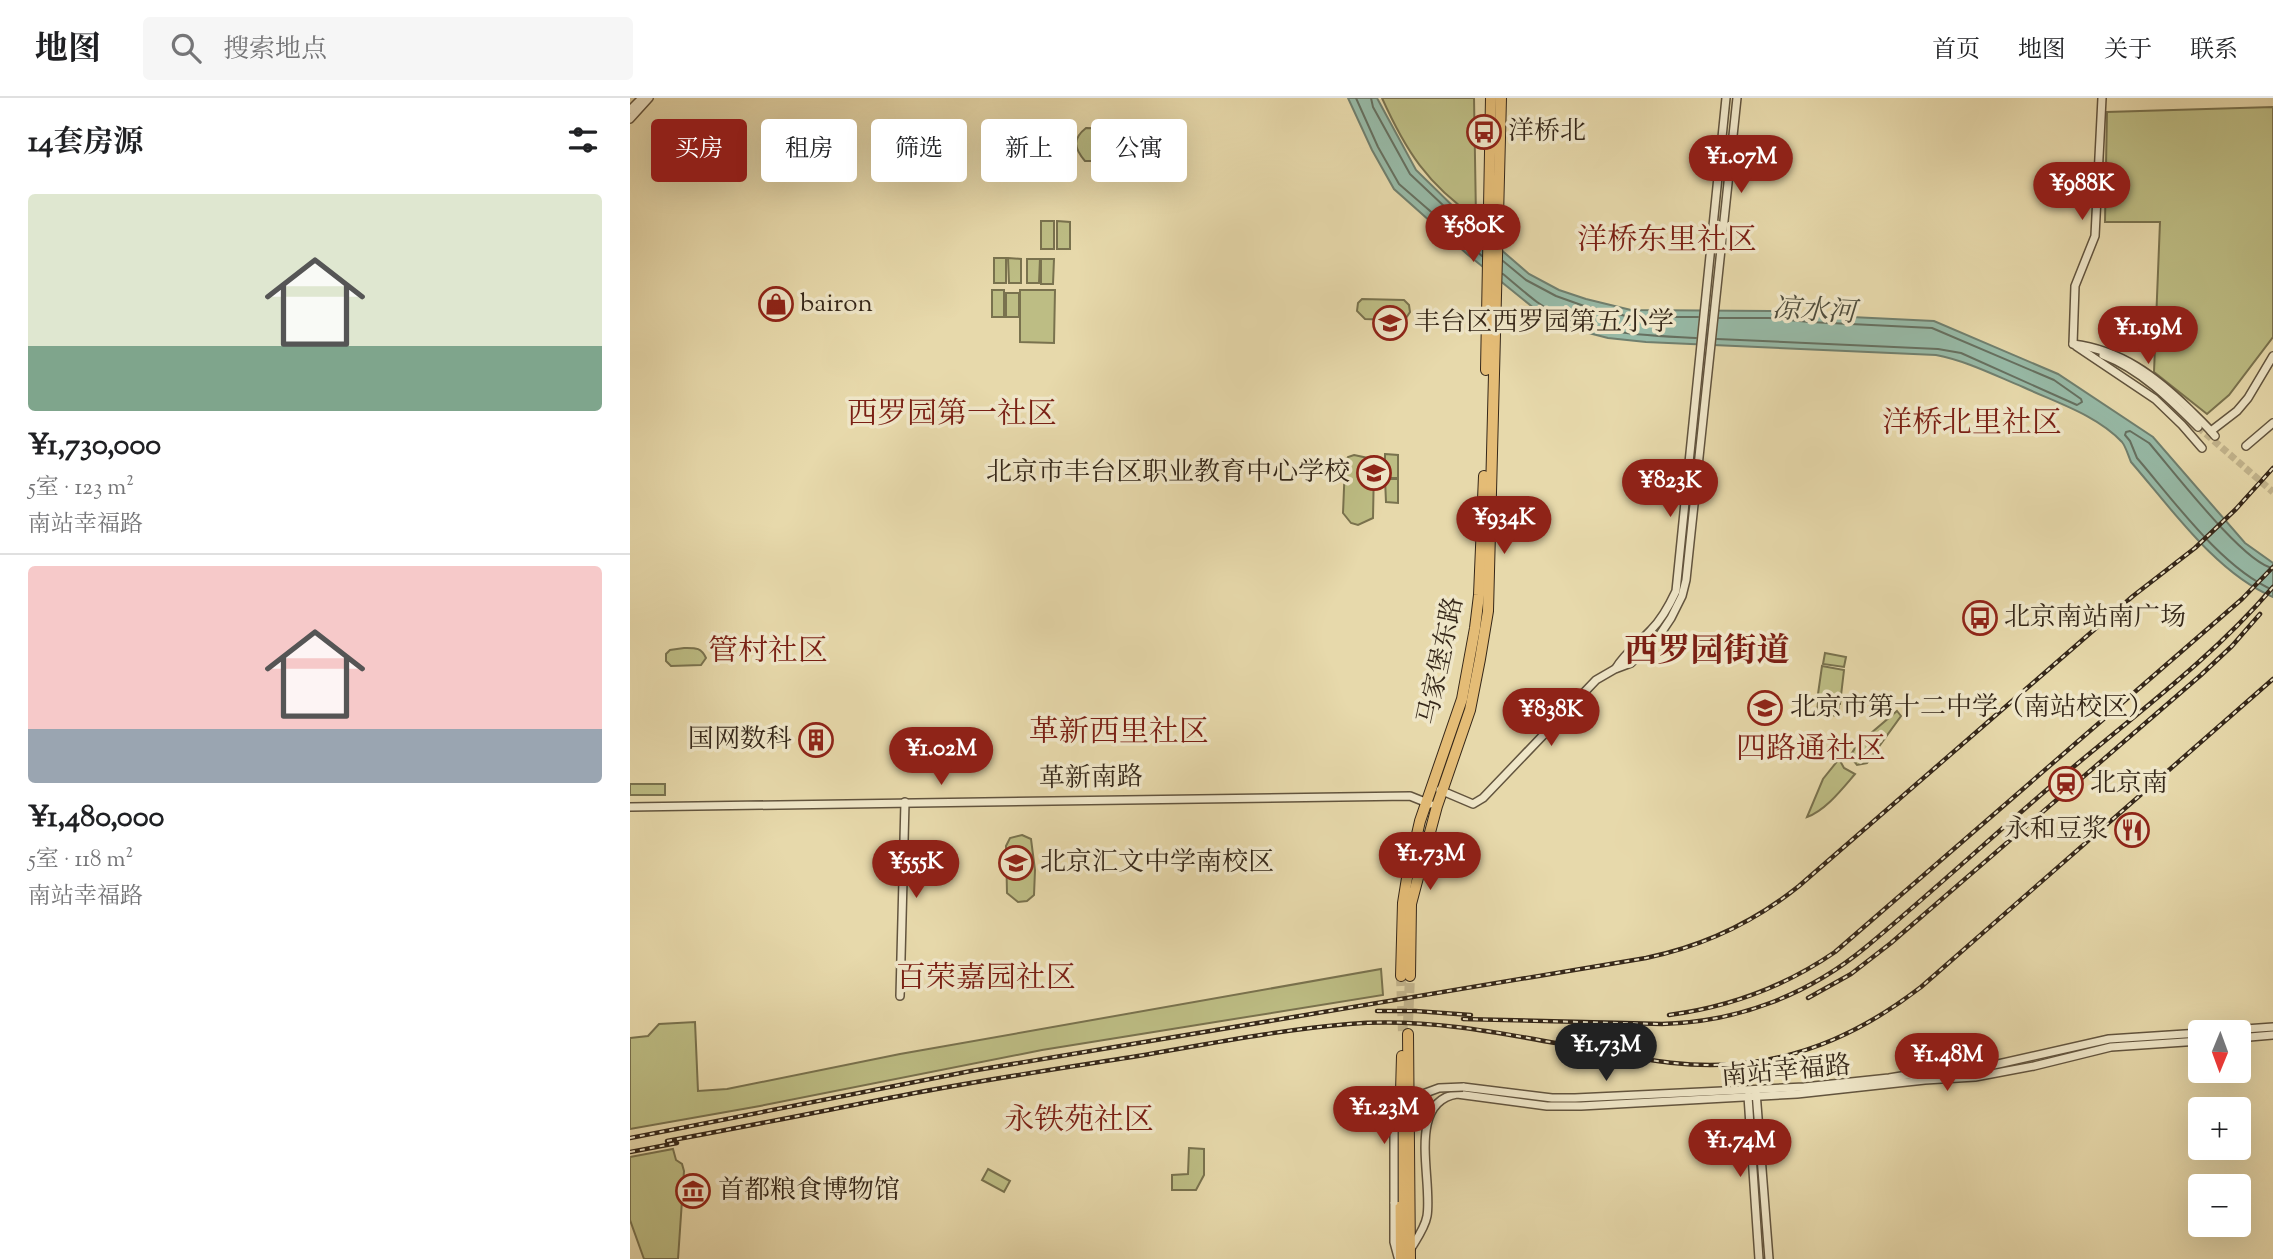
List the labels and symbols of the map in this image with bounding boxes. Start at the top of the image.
bus stop icon: 洋桥北 [1465,113,1503,151]
place label: 洋桥北 [1508,114,1586,151]
pin: ¥1.07M [1684,136,1798,195]
pin: ¥988K [2033,162,2131,222]
pin: ¥580K [1424,204,1522,264]
district label: 洋桥东里社区 [1577,220,1757,263]
shop icon: bairon [757,285,795,323]
place label: bairon [800,286,873,323]
water label: 凉水河 [1771,290,1862,334]
school or university icon: 丰台区西罗园第五小学 [1371,304,1409,342]
place label: 丰台区西罗园第五小学 [1414,305,1674,342]
pin: ¥1.19M [2091,306,2205,366]
district label: 西罗园第一社区 [847,394,1057,437]
district label: 洋桥北里社区 [1882,403,2062,446]
school or university icon: 北京市丰台区职业教育中心学校 [1355,454,1393,492]
place label: 北京市丰台区职业教育中心学校 [986,455,1350,492]
pin: ¥823K [1621,460,1719,519]
pin: ¥934K [1455,496,1553,556]
street label: 马家堡东路 [1410,594,1474,728]
bus stop icon: 北京南站南广场 [1961,599,1999,637]
place label: 北京南站南广场 [2004,600,2186,637]
district label: 西罗园街道 [1625,629,1790,677]
district label: 管村社区 [708,631,828,674]
pin: ¥838K [1502,688,1600,748]
school or university icon: 北京市第十二中学（南站校区） [1746,689,1784,727]
place label: 北京市第十二中学（南站校区） [1790,690,2154,727]
district label: 革新西里社区 [1029,712,1209,755]
building icon: 国网数科 [797,721,835,759]
place label: 国网数科 [688,722,792,759]
pin: ¥1.02M [884,728,998,787]
district label: 四路通社区 [1736,729,1886,772]
street label: 革新南路 [1039,760,1143,798]
station icon: 北京南 [2047,765,2085,803]
place label: 北京南 [2090,766,2168,803]
restaurant icon: 永和豆浆 [2113,811,2151,849]
place label: 永和豆浆 [2004,812,2108,849]
pin: ¥1.73M [1373,832,1487,892]
pin: ¥555K [867,840,965,900]
school or university icon: 北京汇文中学南校区 [997,844,1035,882]
place label: 北京汇文中学南校区 [1040,845,1274,882]
district label: 百荣嘉园社区 [896,958,1076,1001]
north arrow [2188,1020,2250,1083]
pin: ¥1.73M [1549,1024,1663,1083]
pin: ¥1.48M [1890,1034,2004,1093]
street label: 南站幸福路 [1720,1048,1852,1096]
pin: ¥1.23M [1327,1086,1441,1146]
district label: 永铁苑社区 [1004,1100,1154,1143]
pin: ¥1.74M [1683,1119,1797,1179]
museum icon: 首都粮食博物馆 [674,1172,712,1210]
place label: 首都粮食博物馆 [718,1173,900,1210]

